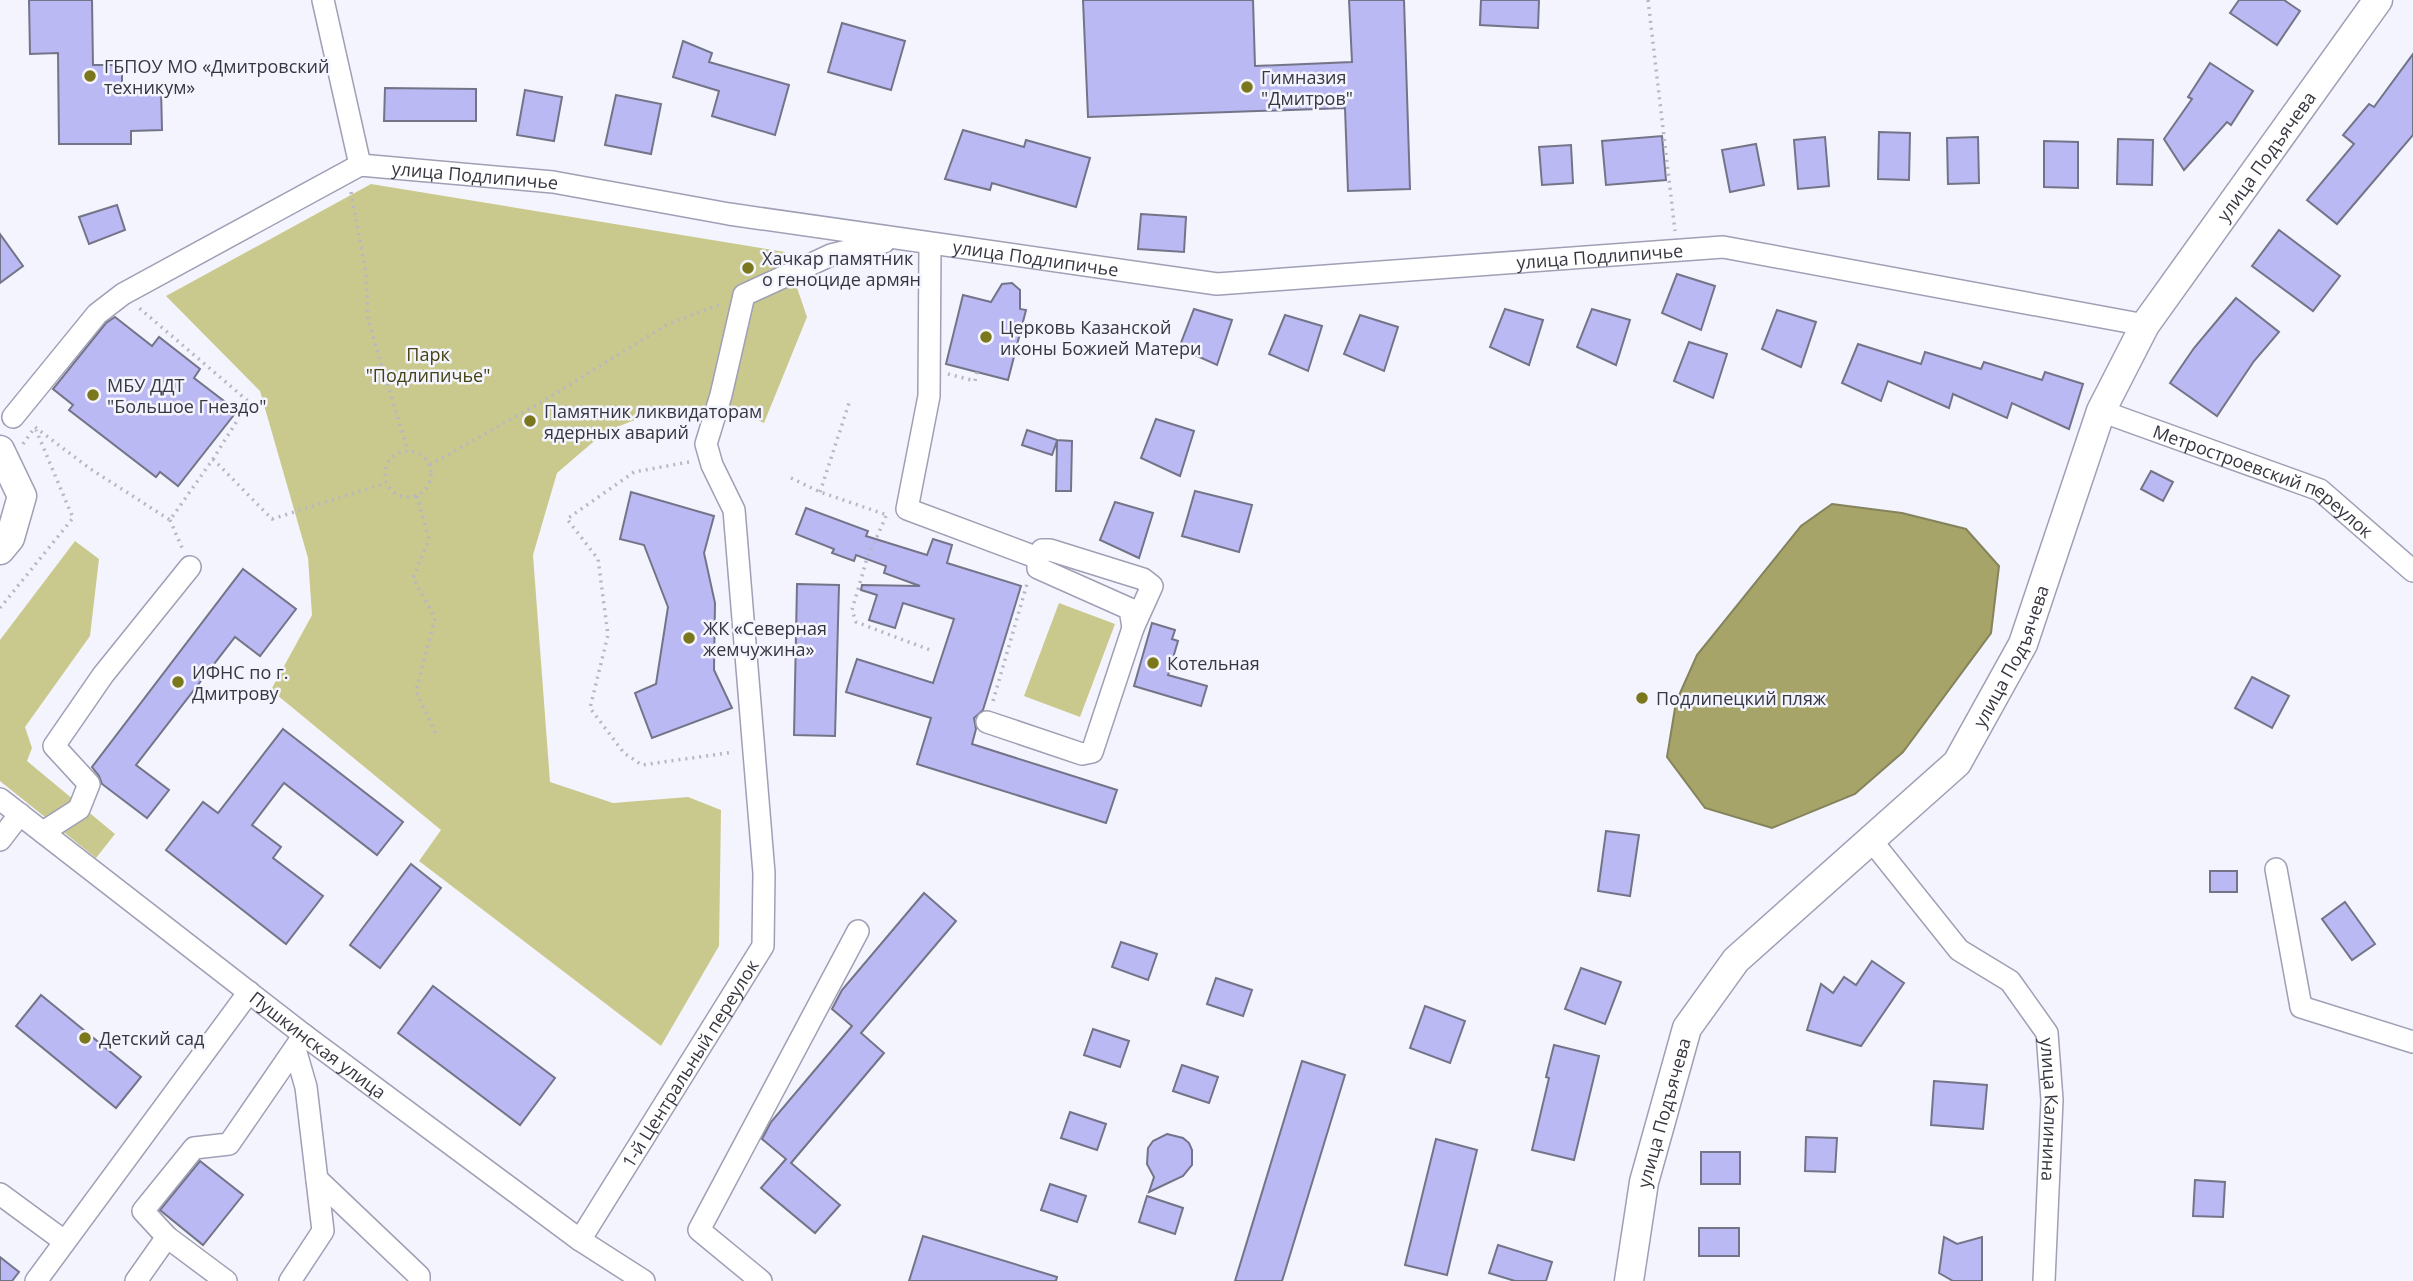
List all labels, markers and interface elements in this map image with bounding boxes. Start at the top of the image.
place label: ГБПОУ МО «Дмитровский техникум» [104,54,329,99]
place label: Гимназия "Дмитров" [1261,65,1353,110]
marker: ГБПОУ МО «Дмитровский техникум» [82,68,98,84]
marker: Гимназия "Дмитров" [1239,79,1255,95]
street label: улица Подъячева [2211,86,2321,226]
street label: улица Подлипичье [391,156,560,195]
street label: улица Подлипичье [951,234,1120,282]
street label: улица Подлипичье [1516,238,1684,274]
place label: Хачкар памятник о геноциде армян [762,246,921,291]
marker: Хачкар памятник о геноциде армян [740,260,756,276]
place label: Церковь Казанской иконы Божией Матери [1000,315,1201,360]
marker: Церковь Казанской иконы Божией Матери [978,329,994,345]
park label: Парк "Подлипичье" [366,342,490,387]
place label: МБУ ДДТ "Большое Гнездо" [107,373,266,418]
marker: МБУ ДДТ "Большое Гнездо" [85,387,101,403]
place label: Памятник ликвидаторам ядерных аварий [544,399,762,444]
marker: Памятник ликвидаторам ядерных аварий [522,413,538,429]
street label: Метростроевский переулок [2150,419,2379,543]
street label: улица Подъячева [1967,582,2054,731]
place label: ЖК «Северная жемчужина» [703,616,827,661]
marker: ЖК «Северная жемчужина» [681,630,697,646]
place label: Котельная [1167,651,1260,675]
marker: Котельная [1145,655,1161,671]
place label: ИФНС по г. Дмитрову [192,660,288,705]
marker: ИФНС по г. Дмитрову [170,674,186,690]
place label: Подлипецкий пляж [1656,686,1827,710]
marker: Подлипецкий пляж [1634,690,1650,706]
street label: 1-й Центральный переулок [616,954,764,1172]
street label: Пушкинская улица [245,985,391,1104]
place label: Детский сад [99,1026,204,1050]
marker: Детский сад [77,1030,93,1046]
street label: улица Подъячева [1631,1035,1696,1189]
street label: улица Калинина [2035,1037,2064,1182]

